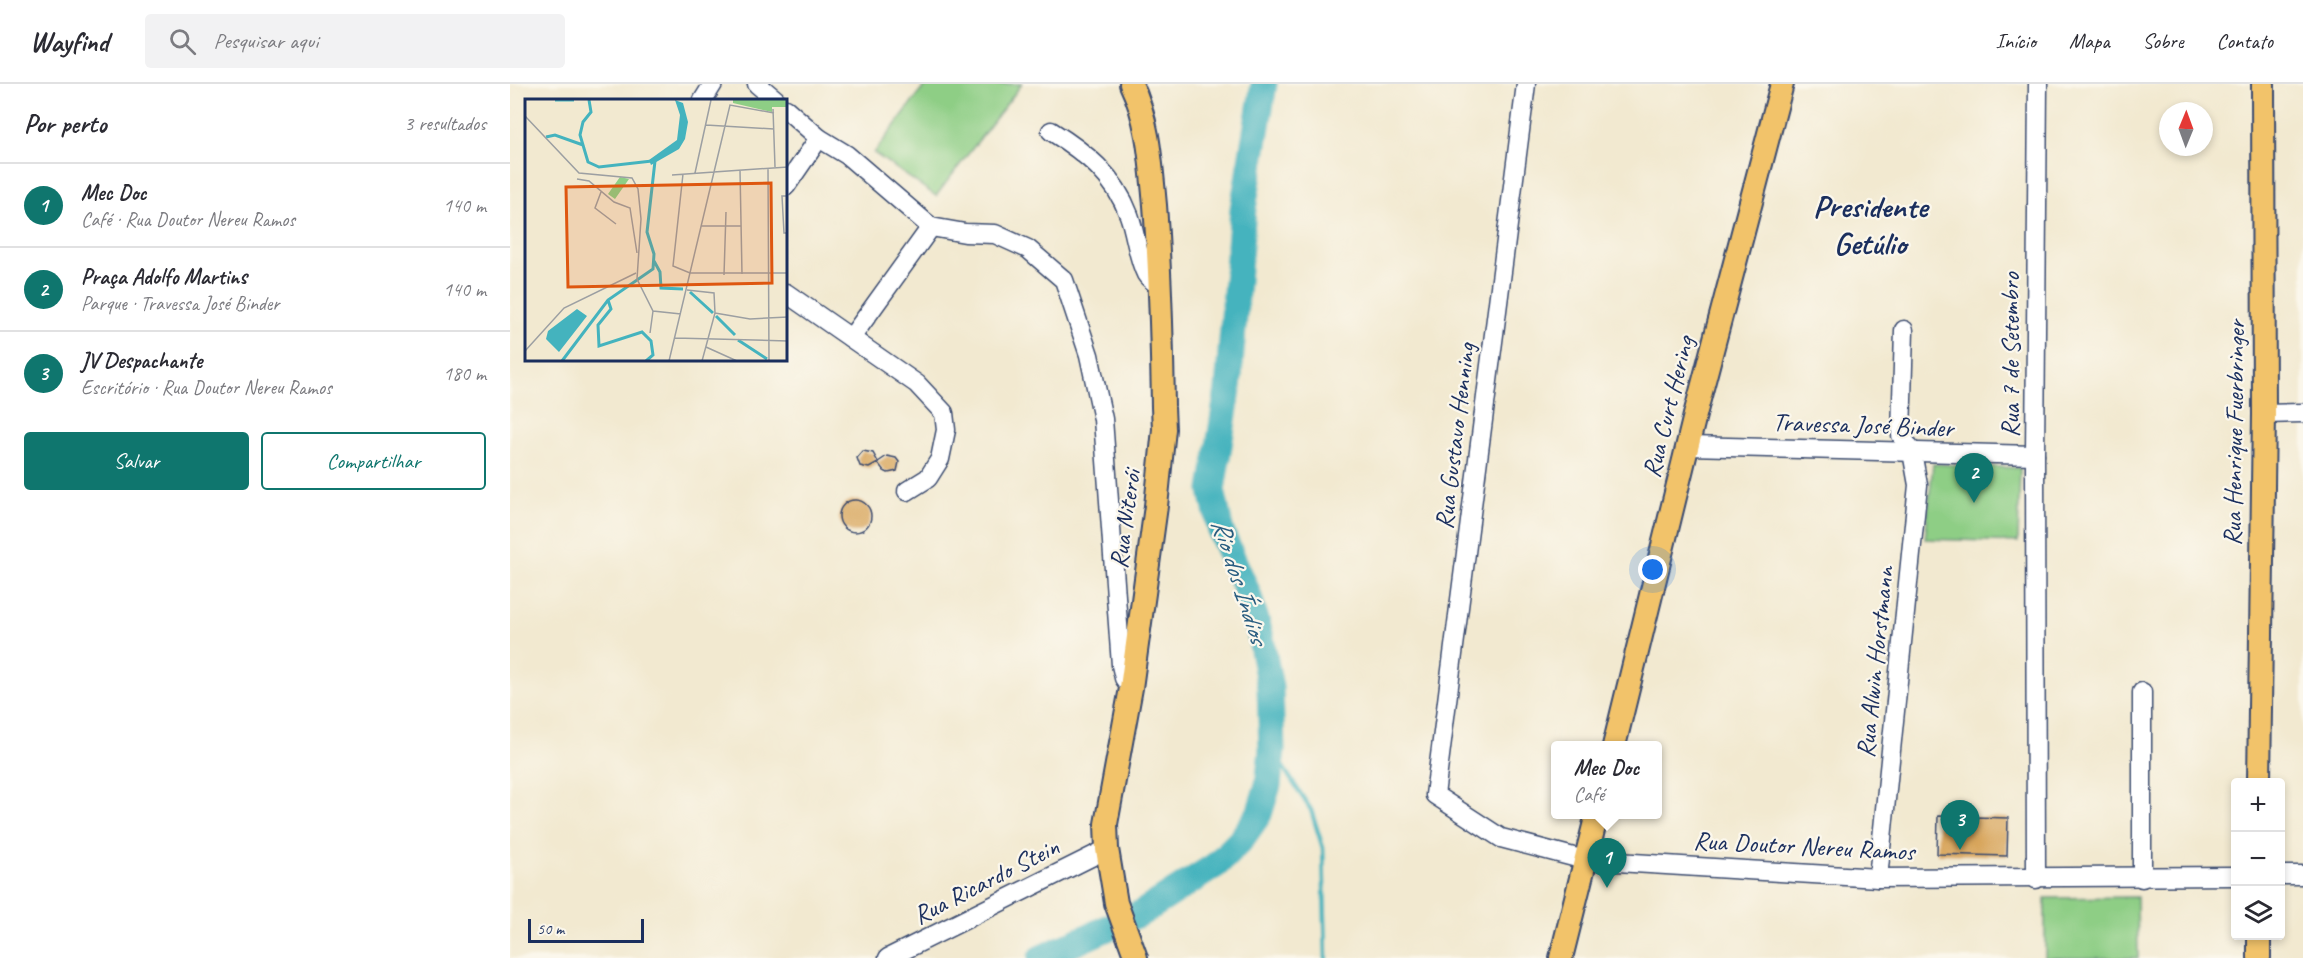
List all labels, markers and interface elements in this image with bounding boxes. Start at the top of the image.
search box [145,14,565,68]
text: Wayfind [30,24,109,59]
icon: search [166,25,199,58]
text: Pesquisar aqui [214,27,318,55]
text: Início [1996,28,2036,54]
text: Mapa [2069,28,2110,54]
text: Sobre [2143,28,2183,54]
text: Contato [2216,28,2273,54]
inset map [525,99,788,362]
north arrow [2159,102,2213,156]
text: Por perto [24,107,106,140]
text: 3 resultados [404,111,486,136]
text: Mec Doc [81,179,147,207]
district label: Presidente Getúlio [1813,186,1930,264]
text: 1 [39,193,48,218]
text: 140 m [443,193,486,218]
text: Café · Rua Doutor Nereu Ramos [81,207,295,232]
text: Praça Adolfo Martins [81,263,247,291]
street label: Rua 7 de Setembro [1994,271,2027,438]
text: 2 [39,277,48,302]
text: 140 m [443,277,486,302]
text: Parque · Travessa José Binder [81,291,280,316]
street label: Rua Henrique Fuerbringer [2216,317,2253,546]
street label: Rua Curt Hering [1635,331,1702,481]
street label: Rua Gustavo Henning [1427,339,1483,531]
text: JV Despachante [81,347,202,375]
text: 3 [39,361,48,386]
text: 180 m [443,361,486,386]
text: Escritório · Rua Doutor Nereu Ramos [81,375,332,400]
street label: Travessa José Binder [1772,405,1957,445]
button: Salvar [24,432,249,490]
button: Compartilhar [261,432,486,490]
pin: 2 [1954,454,1994,503]
street label: Rua Niterói [1102,464,1149,571]
water label: Rio dos Índios [1204,514,1278,652]
your location [1638,555,1667,584]
street label: Rua Alwin Horstmann [1849,563,1902,759]
popup [1551,741,1662,819]
text: Mec Doc [1574,754,1639,782]
map controls [2231,778,2285,940]
button: + [2231,778,2285,832]
text: Café [1574,782,1604,807]
pin: 3 [1940,800,1980,850]
street label: Rua Doutor Nereu Ramos [1693,824,1917,868]
street label: Rua Ricardo Stein [907,830,1065,932]
button: − [2231,832,2285,886]
pin: 1 [1588,838,1626,888]
button: layers [2231,886,2285,940]
scale bar [528,916,644,944]
text: 50 m [537,919,564,939]

